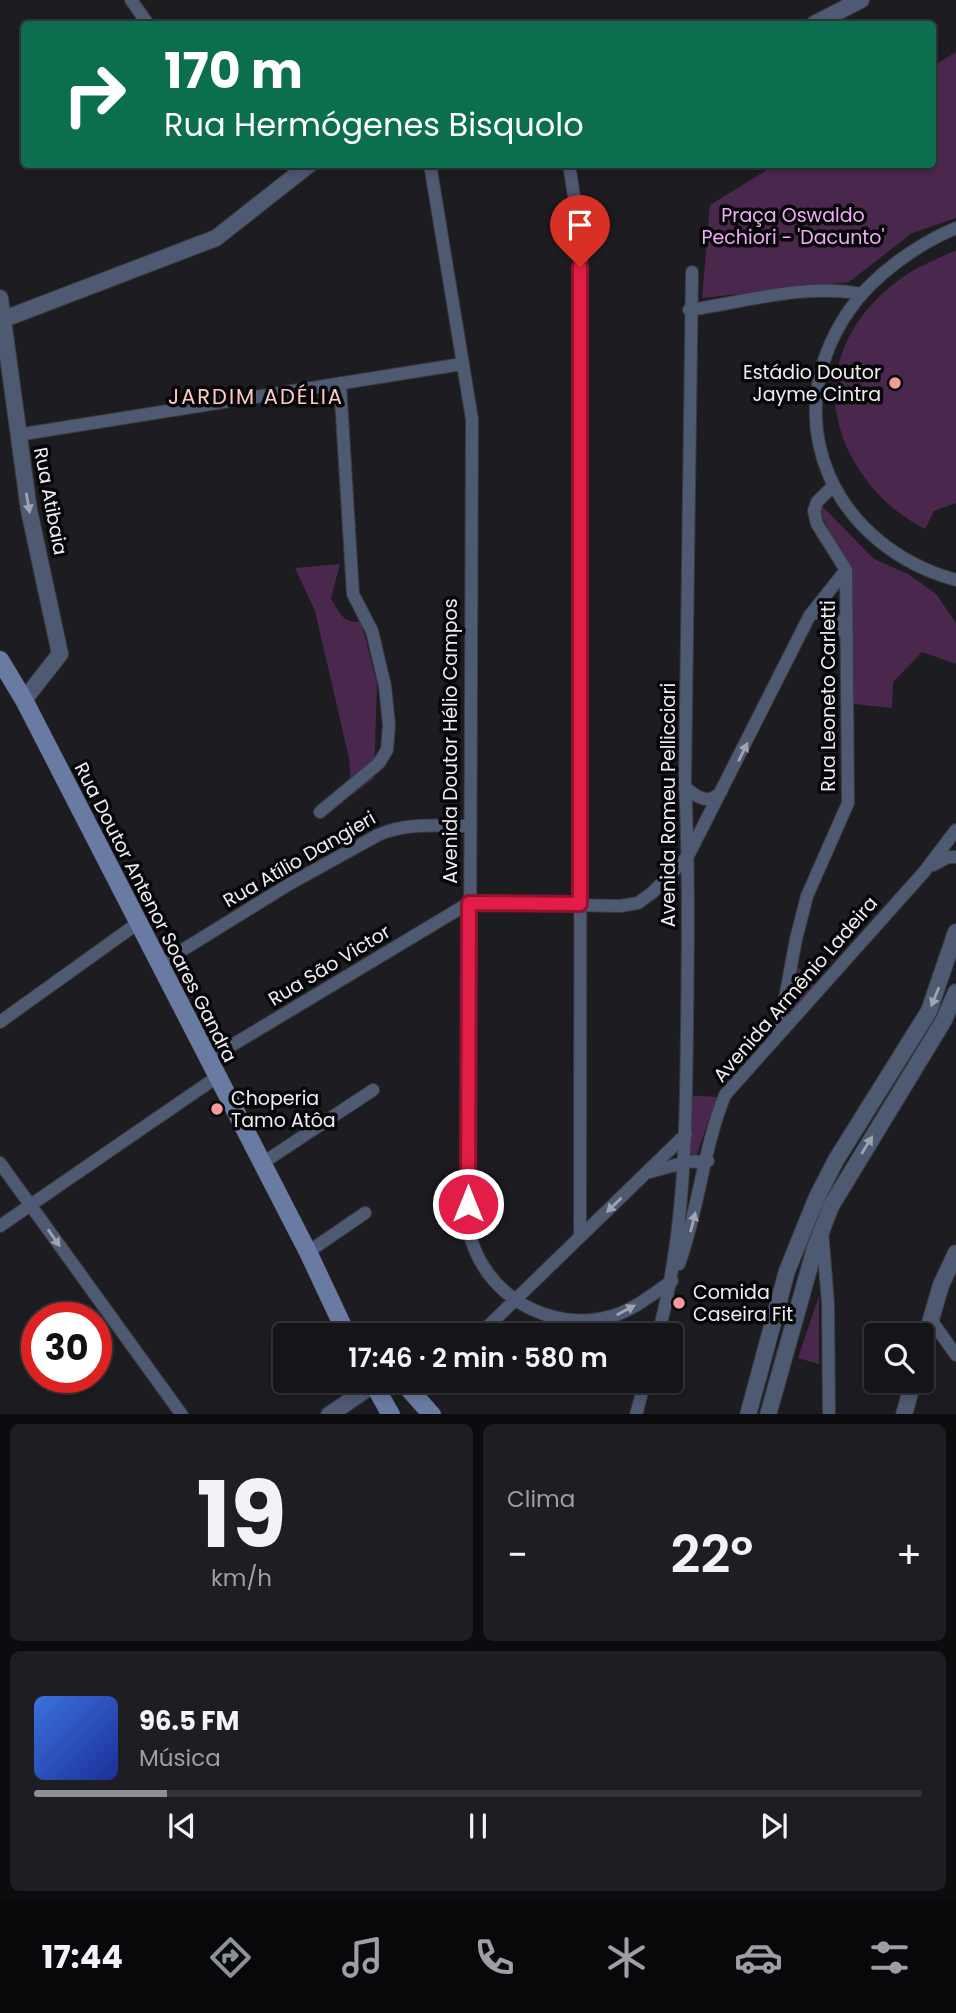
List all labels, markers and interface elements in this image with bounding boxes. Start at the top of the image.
text: 170 m [164,37,303,105]
icon: right [49,49,140,140]
text: Rua Hermógenes Bisquolo [164,102,584,147]
pin [550,195,610,267]
park label: Praça Oswaldo Pechiori - 'Dacunto' [702,202,884,251]
icon: arrive [561,206,599,244]
place label: Estádio Doutor Jayme Cintra [743,359,881,408]
marker: Estádio Doutor Jayme Cintra [887,375,903,391]
district label: JARDIM ADÉLIA [168,382,344,411]
street label: Rua Atibaia [27,445,74,557]
one-way arrow [23,492,34,514]
street label: Avenida Doutor Hélio Campos [437,598,464,884]
street label: Rua Leoneto Carletti [815,600,842,792]
street label: Avenida Romeu Pellicciari [655,683,682,927]
one-way arrow [737,742,748,762]
street label: Rua Doutor Antenor Soares Gandra [68,758,243,1067]
street label: Rua Atílio Dangieri [218,805,381,914]
street label: Avenida Armênio Ladeira [707,890,884,1088]
street label: Rua São Victor [263,918,395,1013]
one-way arrow [930,986,941,1007]
place label: Choperia Tamo Atôa [231,1085,336,1134]
marker: Choperia Tamo Atôa [209,1101,225,1117]
one-way arrow [861,1136,874,1155]
position arrow [431,1167,505,1241]
one-way arrow [606,1196,623,1212]
one-way arrow [688,1210,699,1232]
one-way arrow [47,1229,61,1247]
place label: Comida Caseira Fit [693,1279,793,1328]
marker: Comida Caseira Fit [671,1295,687,1311]
speed limit sign: 30 [21,1302,112,1393]
one-way arrow [616,1304,635,1316]
map controls [864,1323,934,1393]
button: search [864,1323,934,1393]
text: 17:46 · 2 min · 580 m [348,1340,608,1376]
text: 19 [196,1451,287,1579]
text: Clima [507,1483,575,1515]
text: 22° [671,1518,753,1591]
text: − [507,1528,528,1581]
text: + [896,1528,922,1581]
text: km/h [211,1562,272,1594]
text: 96.5 FM [139,1703,239,1739]
text: Música [139,1742,221,1774]
icon: previous [163,1807,201,1845]
icon: pause [459,1807,497,1845]
icon: next [755,1807,793,1845]
icon: directions [206,1933,255,1982]
icon: music [338,1933,387,1982]
icon: phone [470,1933,519,1982]
icon: climate [602,1933,651,1982]
icon: car [734,1933,783,1982]
icon: filters [865,1933,914,1982]
text: 17:44 [41,1934,123,1979]

